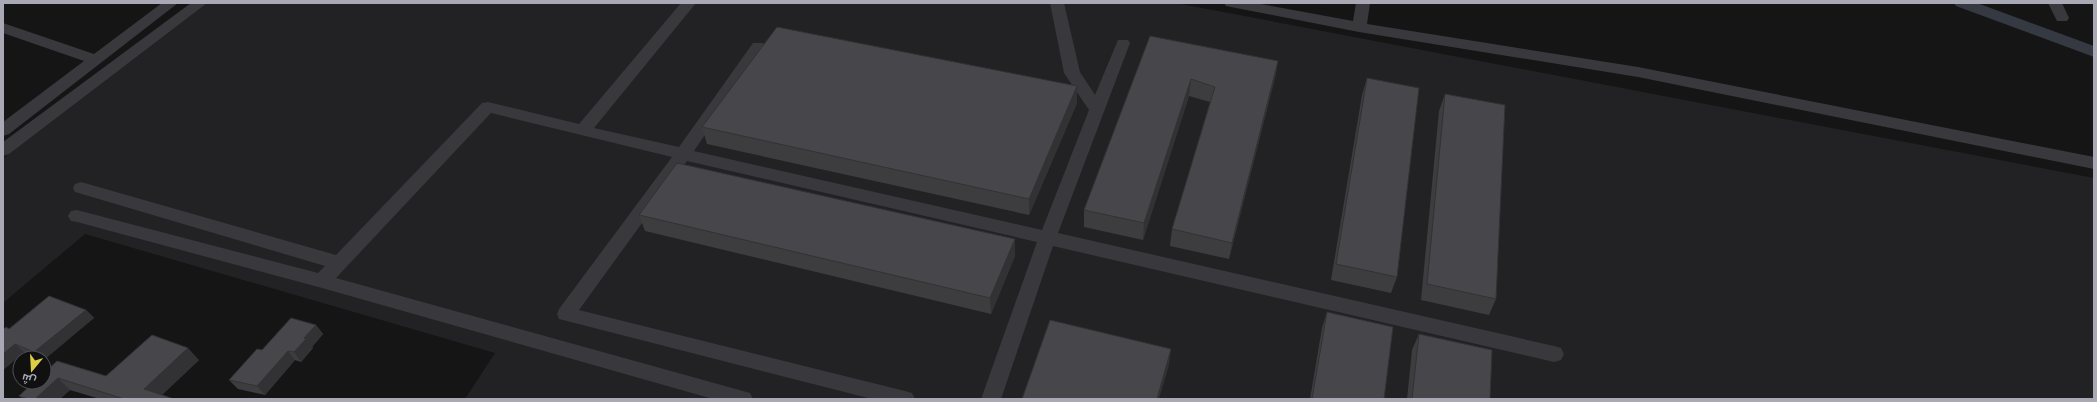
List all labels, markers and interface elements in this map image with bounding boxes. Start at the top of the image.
north arrow [12,350,52,390]
text: ش [20,371,38,388]

